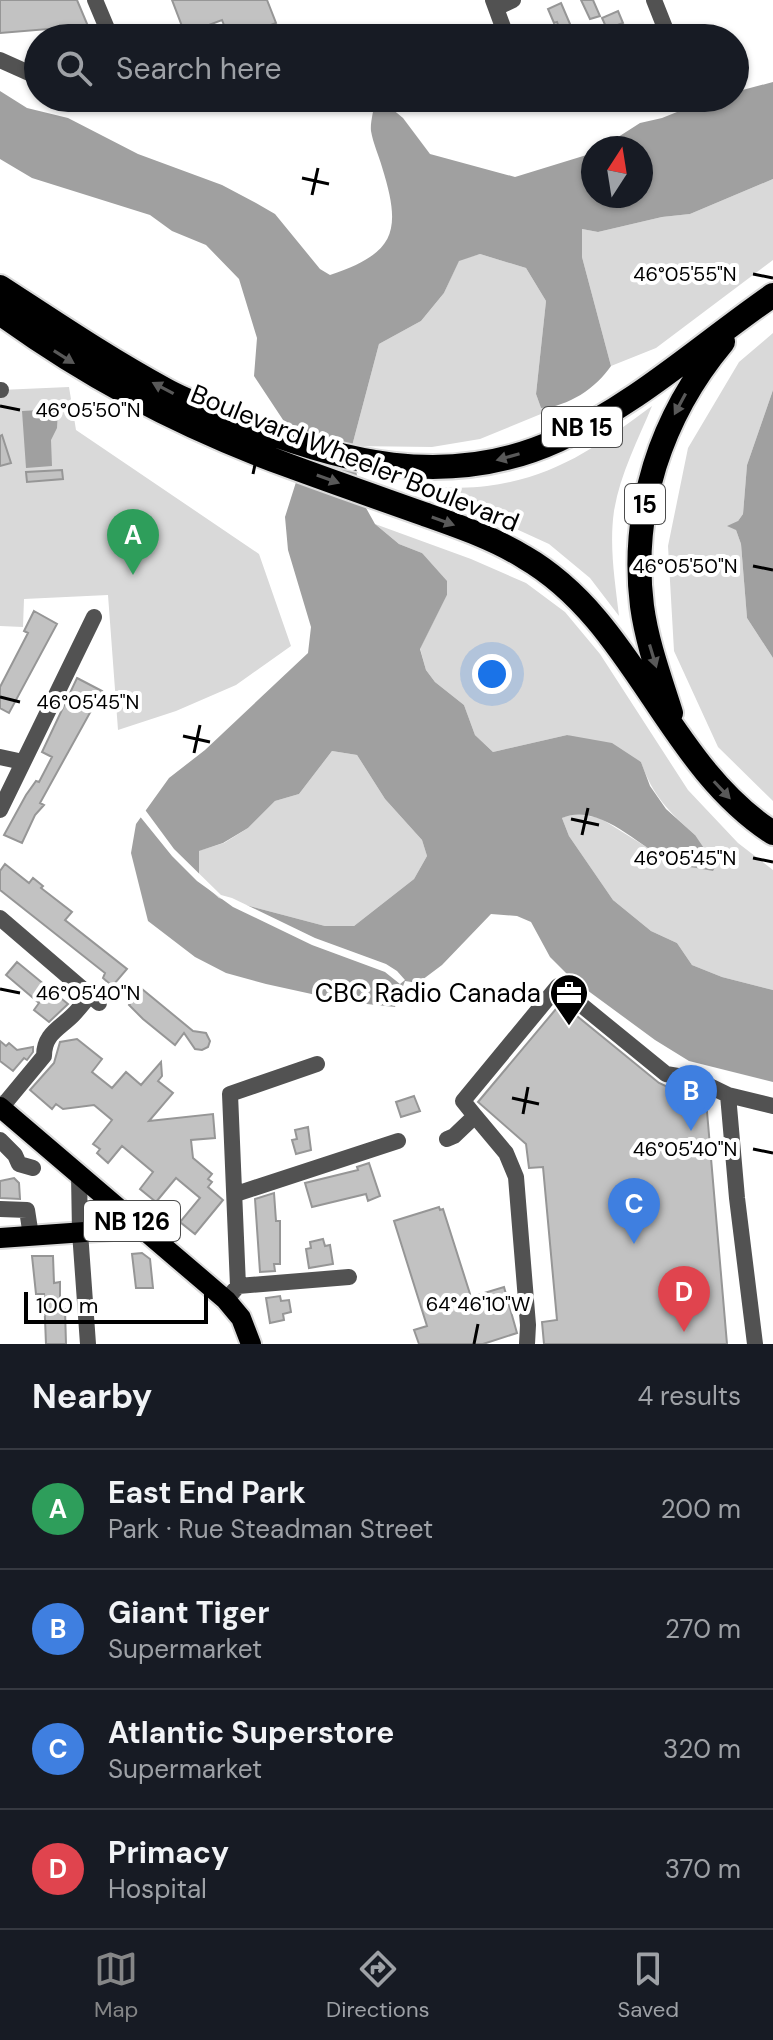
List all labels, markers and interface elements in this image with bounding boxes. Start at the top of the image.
search box [24,24,749,112]
icon: search [52,46,96,90]
text: Search here [116,49,282,88]
north arrow [581,136,653,208]
text: 46°05'55"N [633,261,737,287]
one-way arrow [54,349,75,364]
street label: Boulevard Wheeler Boulevard [186,376,524,540]
one-way arrow [152,382,175,395]
one-way arrow [673,393,686,416]
text: 46°05'50"N [35,397,141,423]
road number: NB 15 [542,407,622,447]
one-way arrow [495,451,519,464]
one-way arrow [316,474,340,486]
road number: 15 [625,484,665,524]
pin: A [107,509,159,575]
one-way arrow [431,515,455,528]
text: 46°05'50"N [632,553,738,579]
one-way arrow [647,644,660,668]
your location [472,654,512,694]
text: 46°05'45"N [37,689,139,715]
one-way arrow [712,780,730,799]
text: 46°05'45"N [634,845,736,871]
office icon: CBC Radio Canada [548,972,590,1027]
place label: CBC Radio Canada [315,976,541,1010]
text: 46°05'40"N [36,980,140,1006]
pin: B [665,1065,717,1131]
text: 46°05'40"N [633,1136,737,1162]
pin: C [608,1178,660,1244]
road number: NB 126 [84,1201,180,1241]
pin: D [658,1266,710,1332]
scale bar [24,1288,208,1324]
text: 100 m [36,1291,98,1320]
text: 64°46'10"W [426,1291,530,1317]
text: Nearby [32,1374,152,1419]
text: 4 results [637,1379,741,1413]
text: East End Park [108,1473,306,1512]
text: A [49,1492,67,1526]
text: 200 m [661,1492,741,1526]
text: Park · Rue Steadman Street [108,1512,433,1546]
text: Giant Tiger [108,1593,269,1632]
text: B [50,1612,66,1646]
text: 270 m [665,1612,741,1646]
text: Supermarket [108,1632,262,1666]
text: Atlantic Superstore [108,1713,394,1752]
text: C [48,1732,68,1766]
text: 320 m [663,1732,741,1766]
text: Supermarket [108,1752,262,1786]
text: Primacy [108,1833,229,1872]
text: D [49,1852,67,1886]
text: 370 m [665,1852,741,1886]
text: Hospital [108,1872,207,1906]
tab: Map [94,1947,138,2024]
tab: Directions [326,1947,430,2024]
tab: Saved [617,1947,679,2024]

